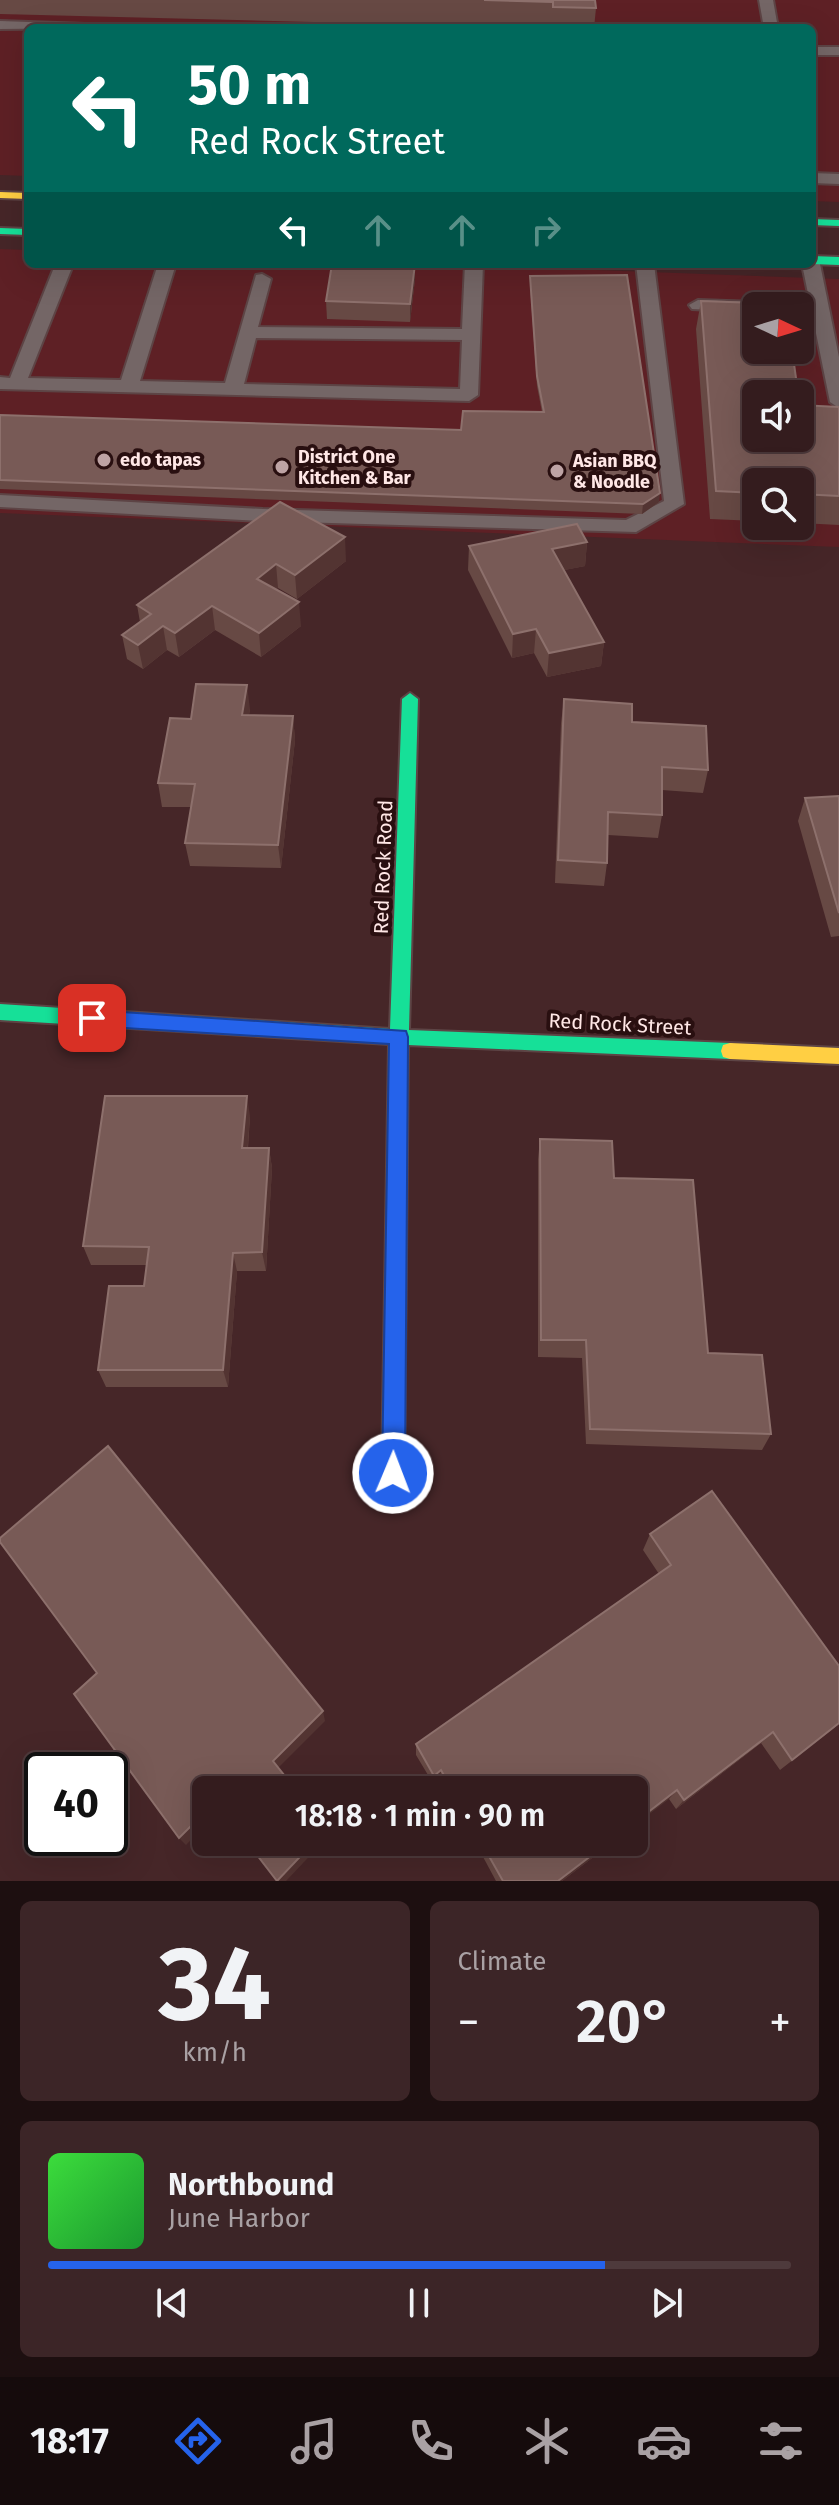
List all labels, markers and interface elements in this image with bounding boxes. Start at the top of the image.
text: 50 m [188,52,311,119]
icon: left [56,56,160,160]
text: Red Rock Street [188,120,445,164]
icon: left [272,208,316,252]
icon: ahead [356,208,400,252]
icon: ahead [440,208,484,252]
icon: right [524,208,568,252]
north arrow [742,292,814,364]
map controls [742,292,814,540]
button: sound [742,380,814,452]
place label: District One Kitchen & Bar [298,446,412,489]
place label: edo tapas [120,449,201,471]
place label: Asian BBQ & Noodle [572,450,657,493]
marker: edo tapas [95,451,113,469]
marker: District One Kitchen & Bar [273,458,291,476]
marker: Asian BBQ & Noodle [548,462,566,480]
button: search [742,468,814,540]
street label: Red Rock Road [369,799,397,935]
pin [58,984,126,1052]
icon: arrive [70,996,114,1040]
street label: Red Rock Street [548,1008,693,1040]
position arrow [351,1431,435,1515]
speed limit sign: 40 [24,1752,128,1856]
text: 18:18 · 1 min · 90 m [295,1798,545,1834]
text: 34 [158,1922,271,2047]
text: Climate [458,1946,546,1977]
text: 20° [576,1986,673,2058]
text: − [458,1996,480,2049]
text: + [769,1996,791,2049]
text: km/h [183,2037,247,2068]
text: Northbound [168,2167,334,2203]
text: June Harbor [168,2203,310,2234]
icon: previous [150,2281,194,2325]
icon: pause [397,2281,441,2325]
icon: next [645,2281,689,2325]
icon: directions [170,2413,226,2469]
icon: music [286,2413,342,2469]
icon: phone [403,2413,459,2469]
icon: climate [519,2413,575,2469]
icon: car [636,2413,692,2469]
icon: filters [753,2413,809,2469]
text: 18:17 [30,2419,109,2463]

